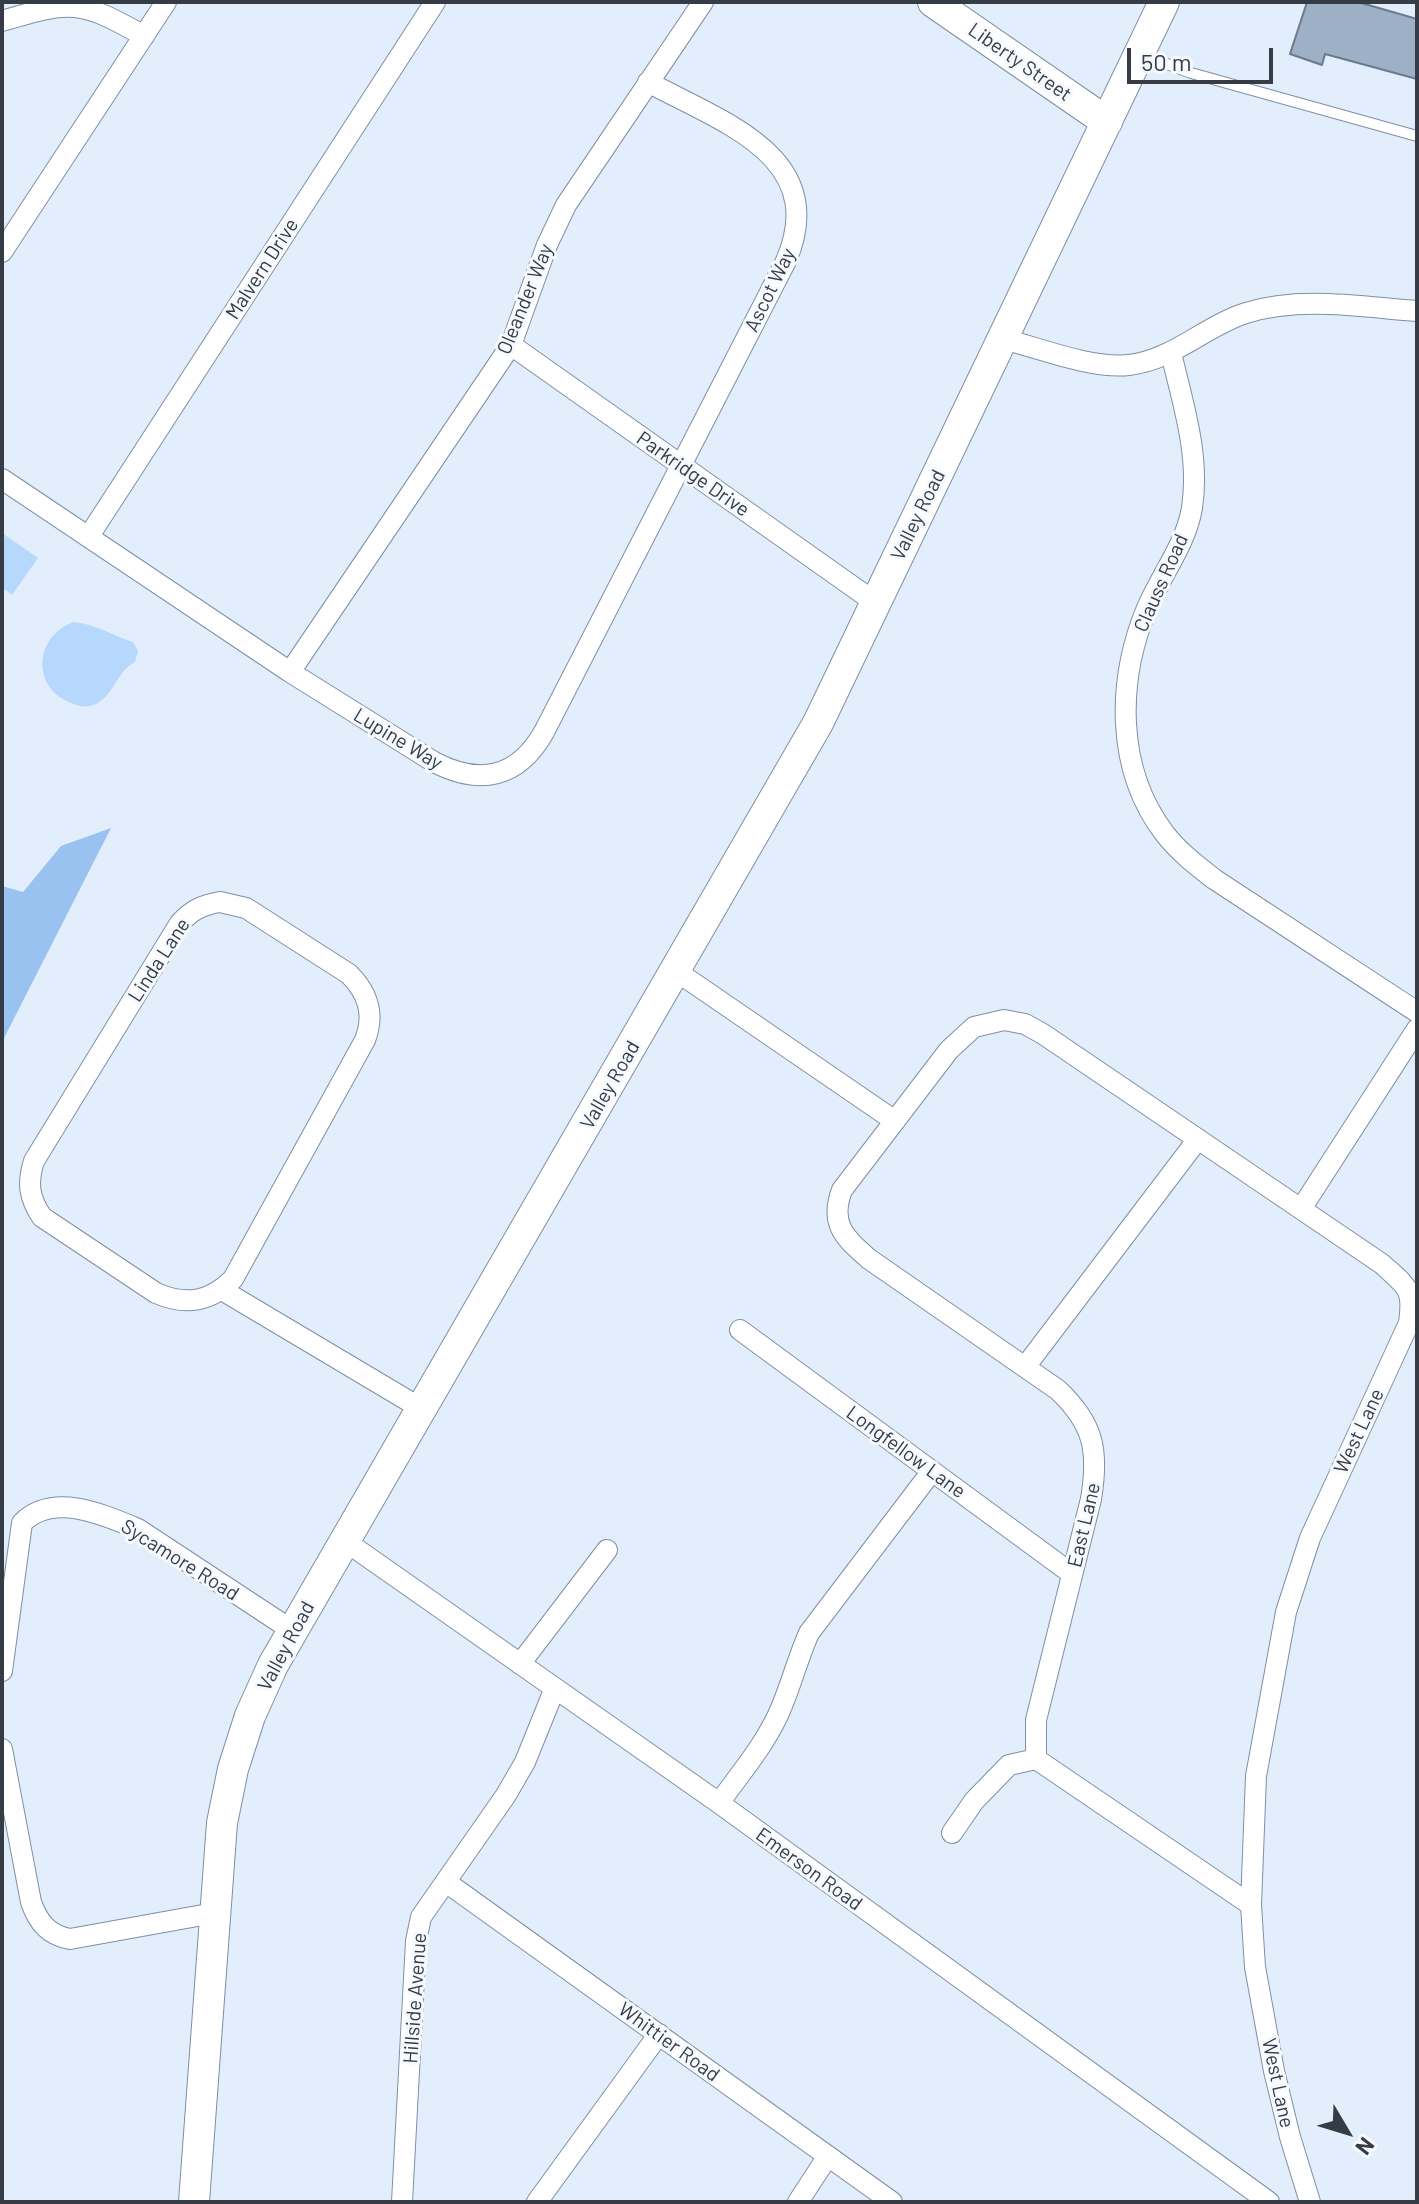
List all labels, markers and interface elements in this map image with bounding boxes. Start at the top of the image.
street label: Liberty Street [964,18,1076,106]
scale bar [1131,32,1277,82]
text: 50 m [1141,47,1192,76]
street label: Malvern Drive [220,214,304,324]
street label: Oleander Way [492,240,558,358]
street label: Ascot Way [739,244,801,336]
street label: Parkridge Drive [632,426,754,522]
street label: Valley Road [886,466,950,564]
street label: Clauss Road [1129,530,1193,636]
street label: Lupine Way [349,703,447,775]
street label: Linda Lane [123,914,195,1006]
street label: Valley Road [575,1037,645,1133]
street label: West Lane [1329,1385,1389,1477]
street label: Longfellow Lane [842,1401,970,1503]
street label: East Lane [1063,1480,1105,1570]
street label: Sycamore Road [117,1514,243,1606]
street label: Valley Road [252,1597,320,1695]
street label: Emerson Road [751,1822,867,1916]
street label: Hillside Avenue [398,1932,432,2064]
street label: Whittier Road [614,1997,724,2087]
street label: West Lane [1257,2036,1299,2130]
north arrow [1307,2092,1387,2172]
text: N [1351,2133,1381,2161]

